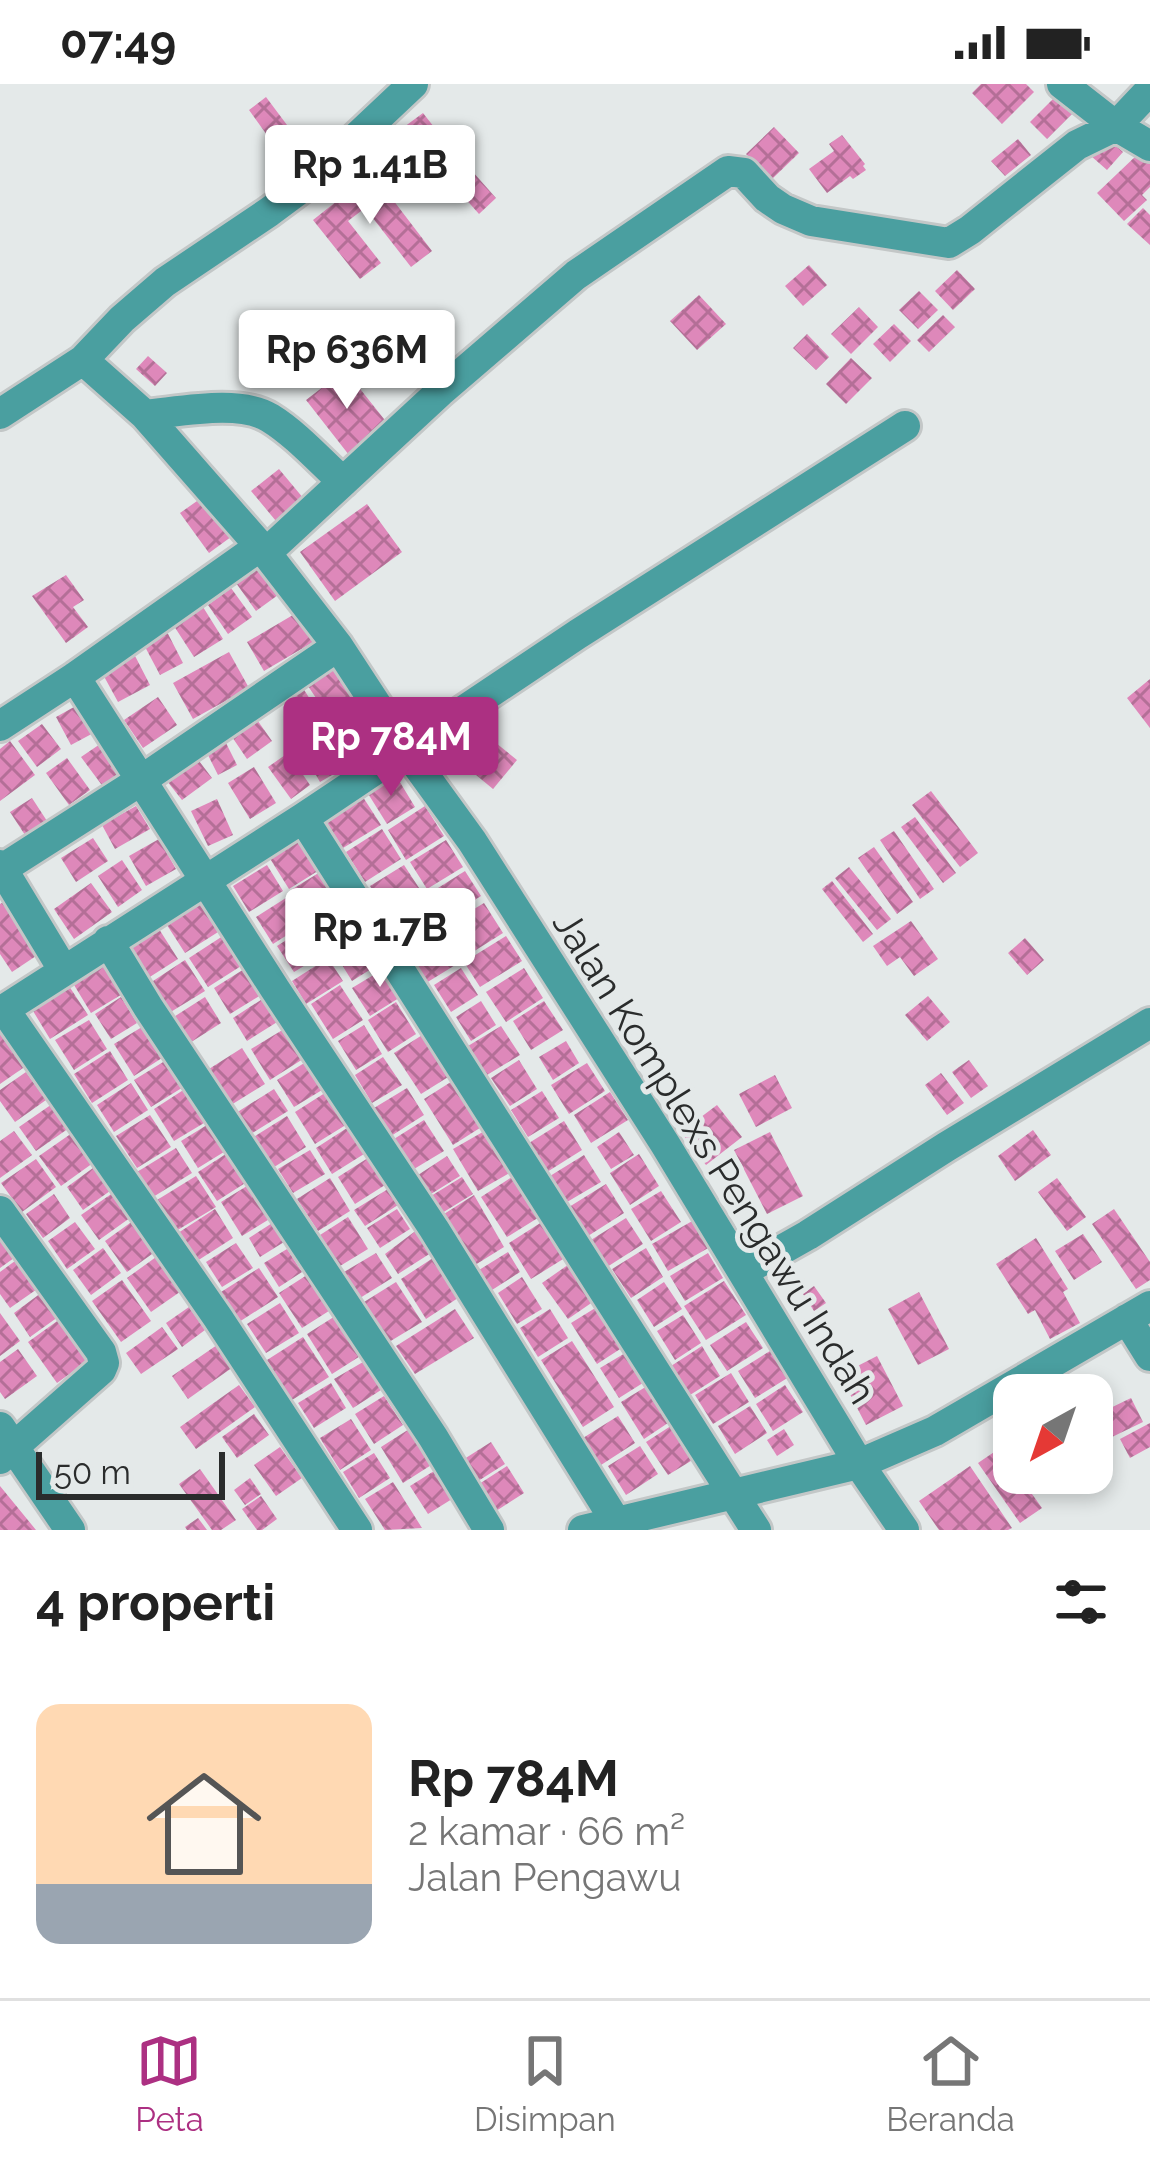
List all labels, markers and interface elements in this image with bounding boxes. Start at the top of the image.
text: 07:49 [60,16,176,69]
pin: Rp 1.41B [246,125,494,227]
text: Rp 1.41B [292,141,448,187]
pin: Rp 636M [236,310,458,412]
text: Rp 636M [266,326,428,372]
pin: Rp 784M [280,697,502,799]
text: Rp 784M [310,713,472,759]
pin: Rp 1.7B [269,888,491,990]
street label: Jalan Komplexs Pengawu Indah [544,902,886,1412]
text: Rp 1.7B [312,904,448,950]
north arrow [993,1374,1113,1494]
map controls [993,1374,1113,1494]
scale bar [36,1446,225,1499]
text: 50 m [54,1453,131,1492]
icon: filters [1048,1569,1114,1635]
text: 4 properti [36,1572,275,1632]
text: Rp 784M [408,1748,619,1808]
icon: home [132,1752,276,1896]
text: 2 kamar · 66 m² [408,1808,685,1854]
text: Jalan Pengawu [408,1854,681,1900]
tab: Peta [135,2028,204,2139]
tab: Disimpan [474,2028,616,2139]
tab: Beranda [886,2028,1015,2139]

